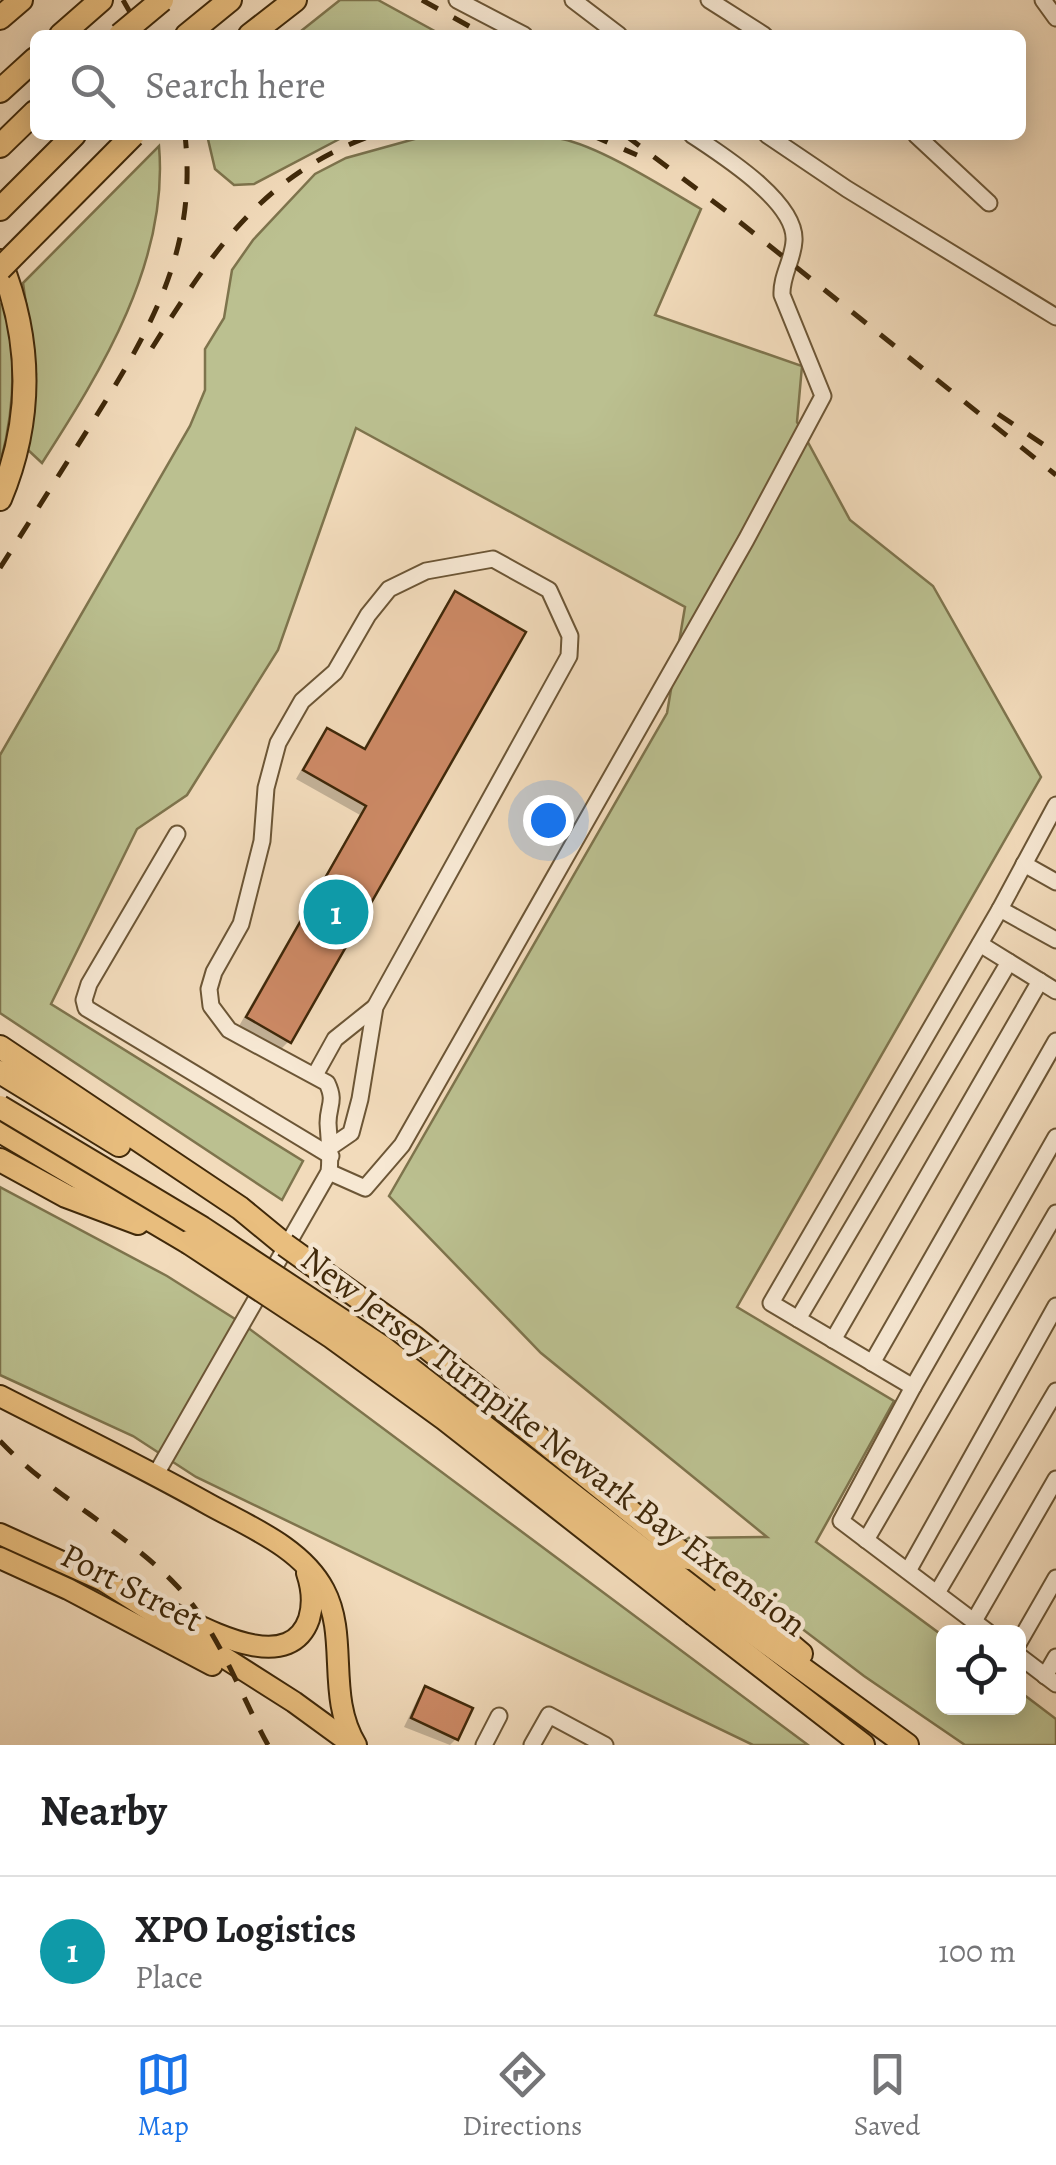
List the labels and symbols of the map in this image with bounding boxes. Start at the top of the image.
your location [523,795,574,846]
pin: 1 [304,874,368,950]
street label: New Jersey Turnpike Newark Bay Extension [291,1235,817,1647]
street label: Port Street [53,1531,211,1643]

